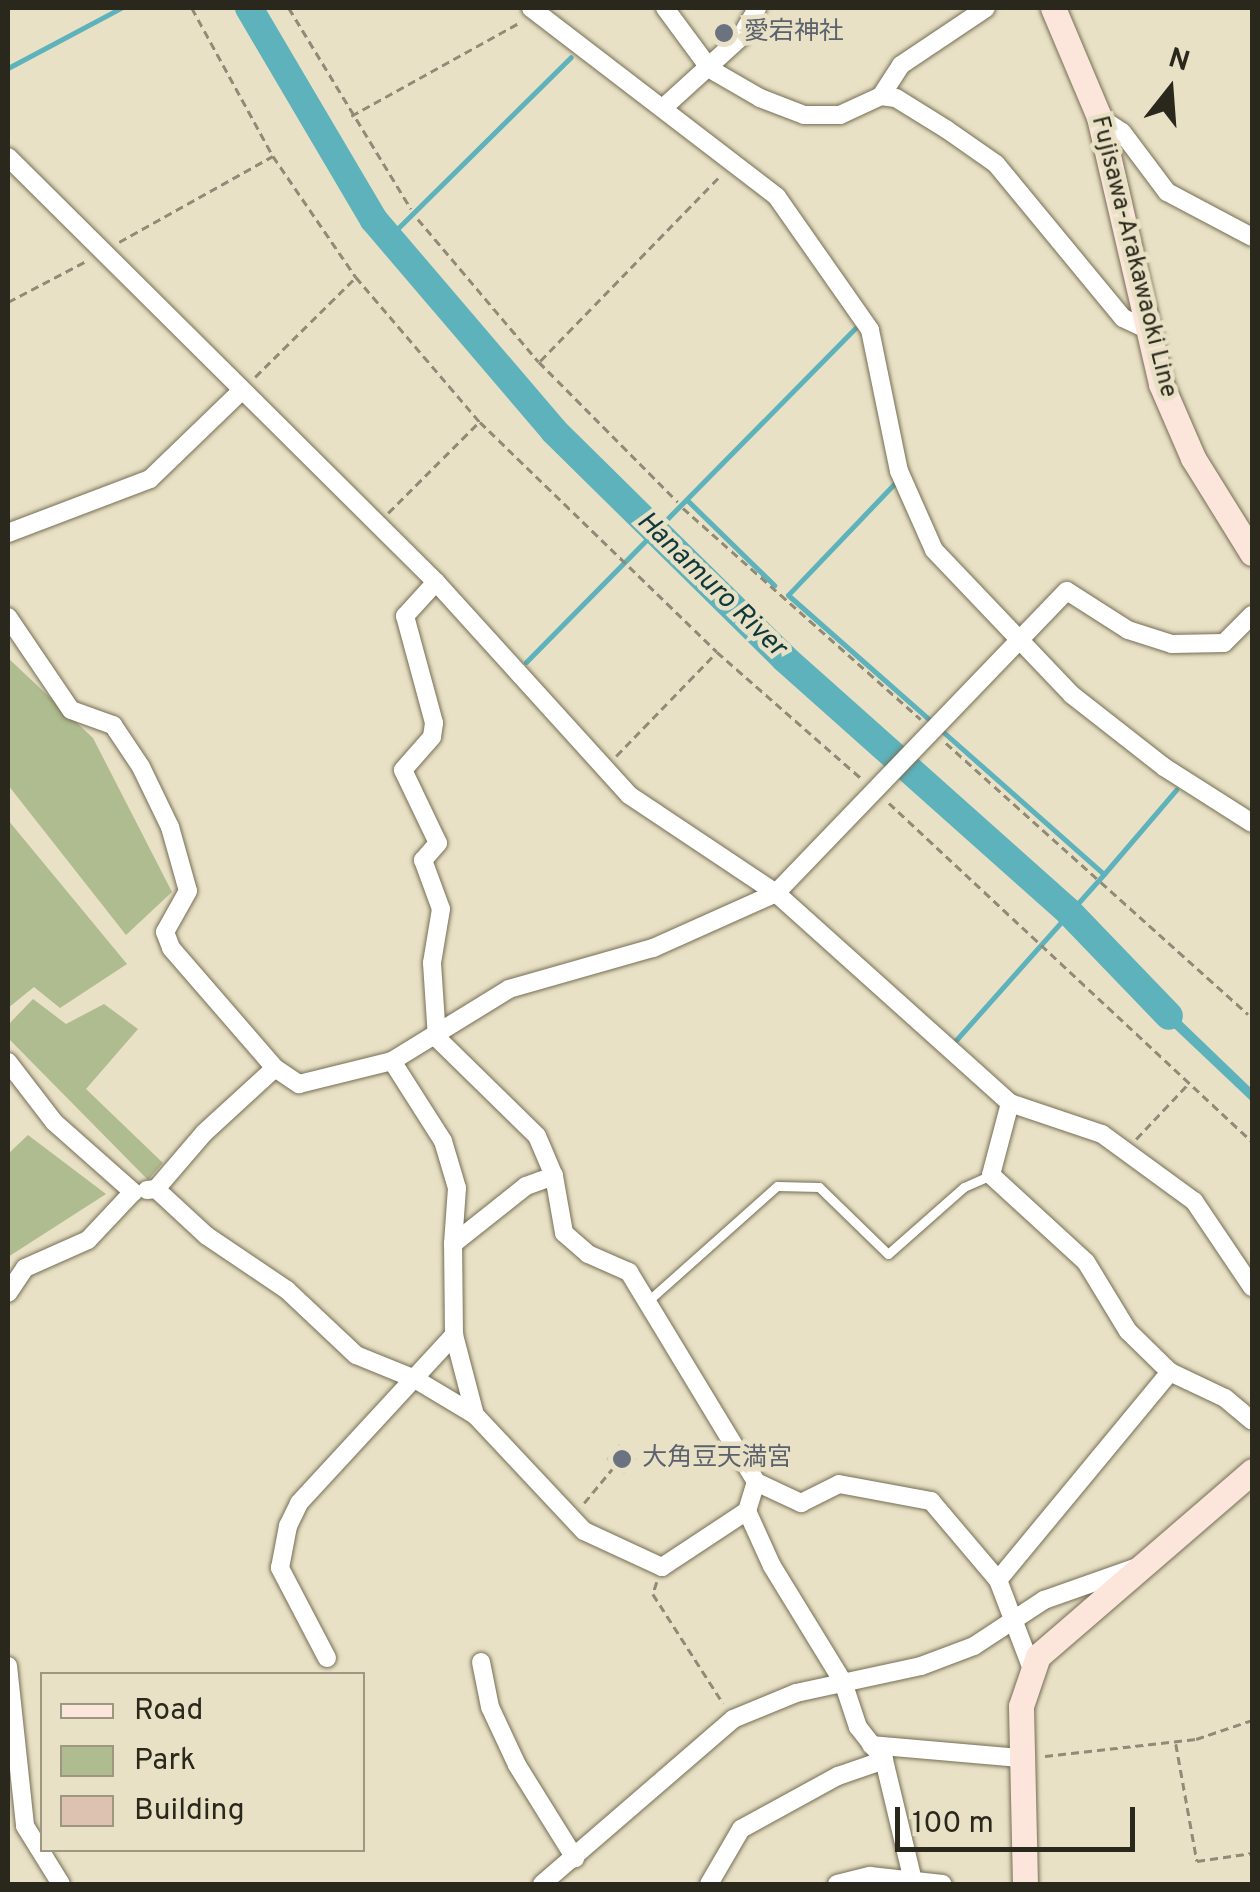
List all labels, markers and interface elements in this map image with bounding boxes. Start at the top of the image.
place label: 愛宕神社 [744,18,844,48]
marker: 愛宕神社 [713,22,735,44]
north arrow [1120,40,1220,140]
text: N [1164,41,1194,81]
street label: Fujisawa-Arakawaoki Line [1083,113,1183,401]
water label: Hanamuro River [629,505,793,665]
place label: 大角豆天満宮 [642,1444,792,1474]
marker: 大角豆天満宮 [611,1448,633,1470]
legend [40,1672,365,1852]
text: Road [134,1693,203,1730]
text: Park [134,1743,196,1780]
scale bar [900,1787,1140,1849]
text: Building [134,1793,245,1830]
text: 100 m [912,1806,994,1843]

